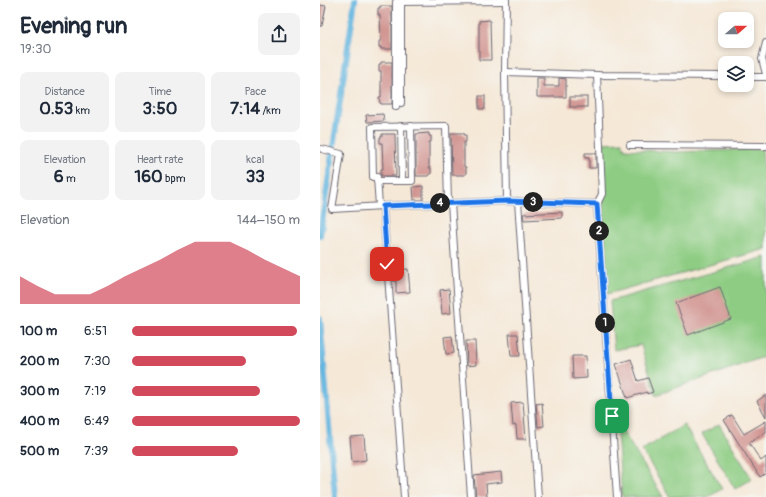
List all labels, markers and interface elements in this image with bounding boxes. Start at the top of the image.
text: Evening run [20,12,128,40]
north arrow [718,12,754,48]
map controls [718,12,754,92]
button: share [258,13,300,55]
text: 19:30 [20,41,51,57]
button: layers [718,56,754,92]
text: Distance [45,85,85,98]
text: Time [148,85,171,98]
text: Pace [244,85,266,98]
text: 0.53 [39,98,73,119]
text: 3:50 [143,98,177,119]
text: 7:14 [230,98,260,119]
text: km [73,104,90,117]
text: /km [260,104,281,117]
text: Elevation [44,153,86,166]
text: Heart rate [137,153,183,166]
text: kcal [246,153,264,166]
text: 6 [54,166,64,187]
text: 160 [135,166,163,187]
text: 33 [246,166,265,187]
text: m [64,172,76,185]
text: bpm [163,172,185,185]
pin: 3 [523,192,543,212]
pin: 4 [430,193,450,213]
text: 3 [530,195,536,208]
text: 4 [437,196,443,209]
text: Elevation [20,212,70,228]
text: 144–150 m [237,212,300,228]
pin: 2 [589,221,609,241]
text: 2 [596,224,602,237]
pin [370,247,404,281]
icon: check [376,253,398,275]
pin: 1 [595,313,615,333]
text: 1 [603,316,607,329]
text: 100 m [20,323,57,339]
text: 6:51 [84,323,107,339]
text: 200 m [20,353,59,369]
text: 7:30 [84,353,110,369]
text: 300 m [20,383,59,399]
text: 7:19 [84,383,106,399]
pin [595,399,629,433]
icon: arrive [601,405,623,427]
text: 400 m [20,413,60,429]
text: 6:49 [84,413,109,429]
text: 500 m [20,443,59,459]
text: 7:39 [84,443,108,459]

